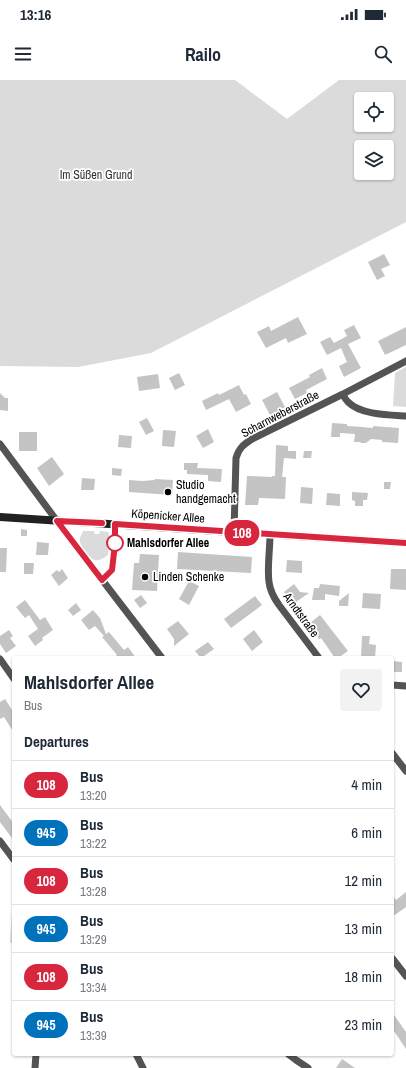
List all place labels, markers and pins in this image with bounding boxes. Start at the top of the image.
place label: Studio handgemacht [176,477,236,507]
marker: Studio handgemacht [163,487,173,497]
marker: Mahlsdorfer Allee [106,534,124,552]
place label: Mahlsdorfer Allee [127,535,210,551]
place label: Linden Schenke [153,569,224,585]
marker: Linden Schenke [140,572,150,582]

